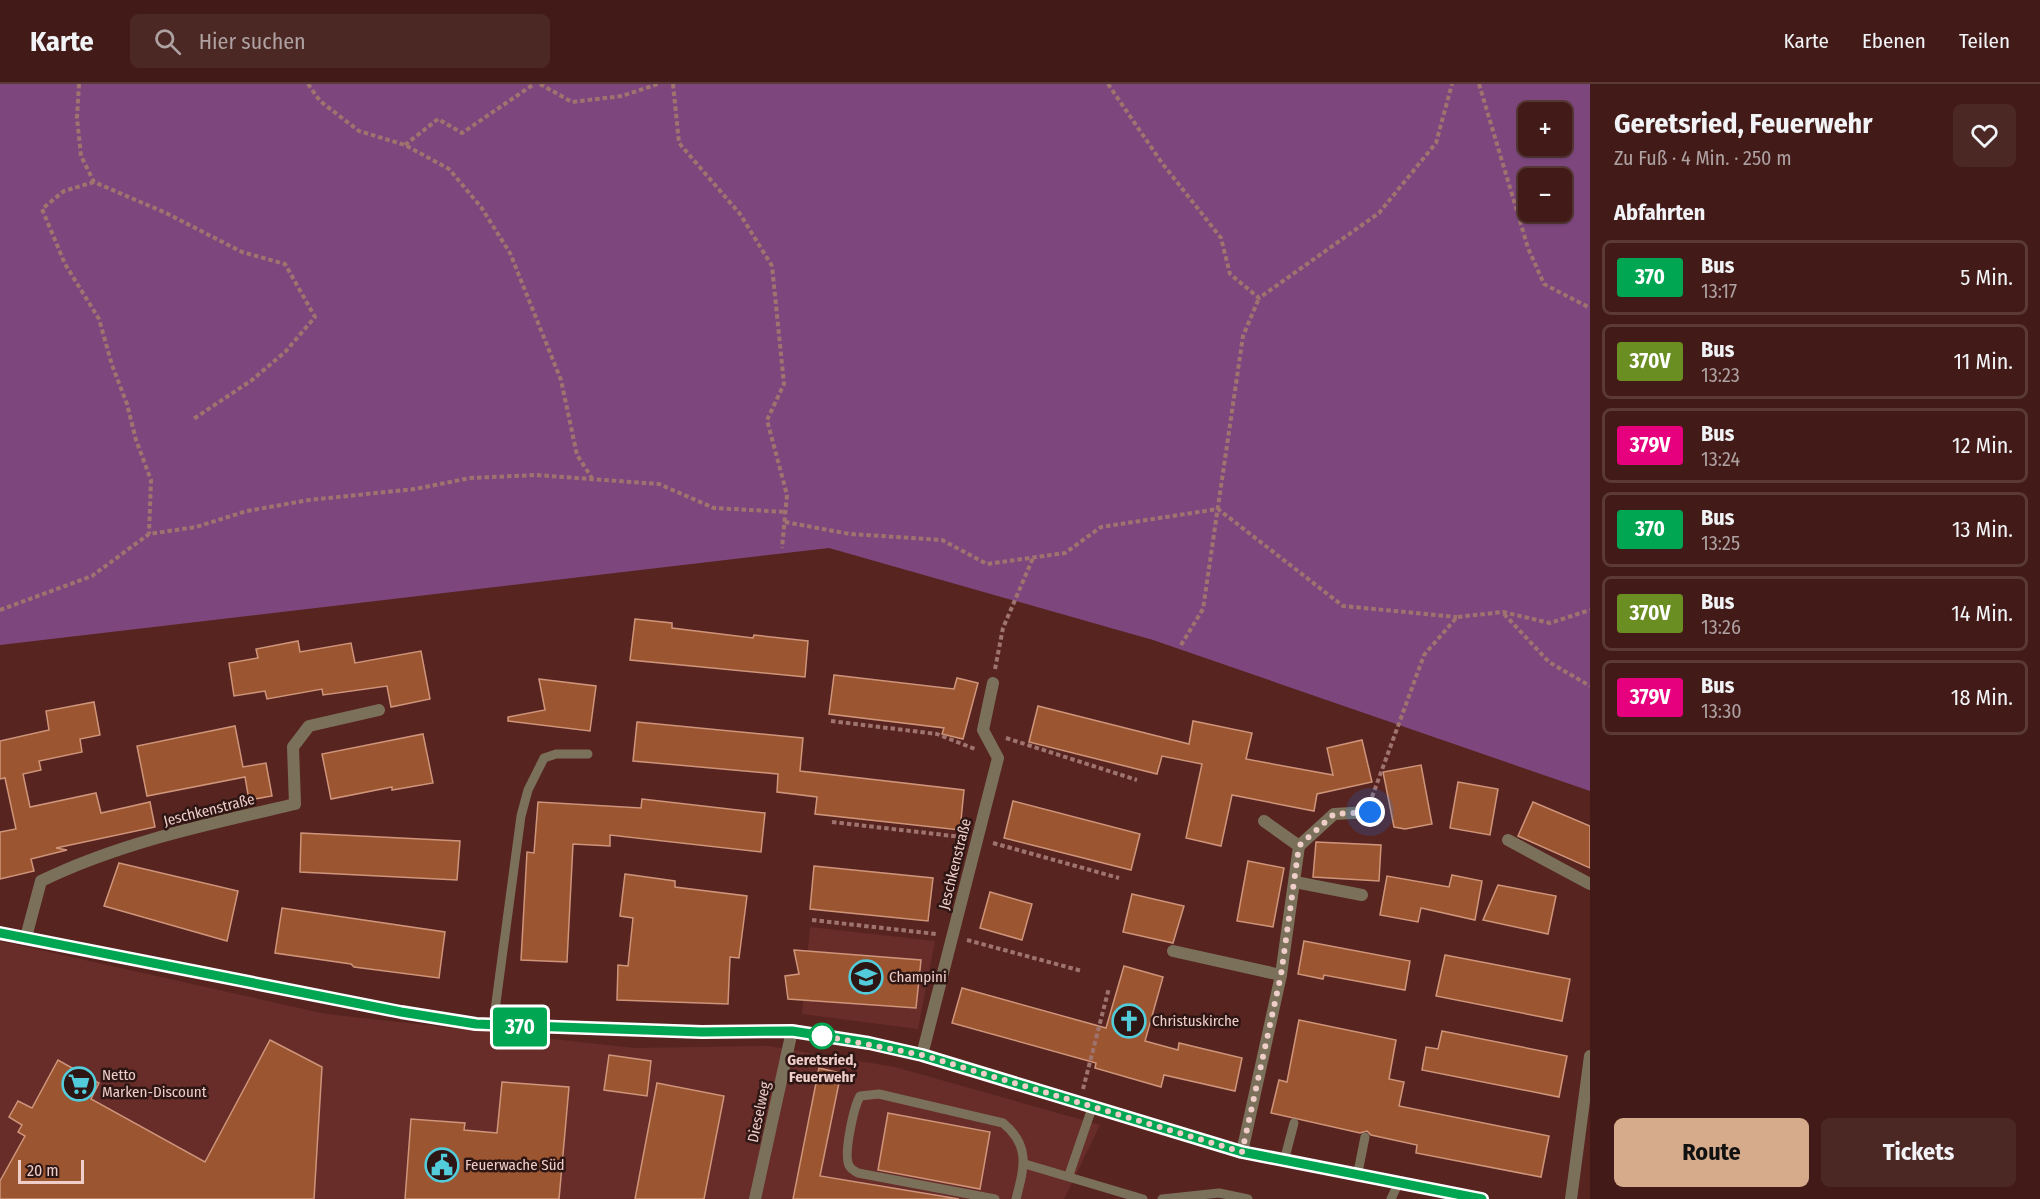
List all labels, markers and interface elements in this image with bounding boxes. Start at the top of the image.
search box [130,14,550,68]
text: Karte [30,25,94,58]
icon: search [151,25,184,58]
text: Hier suchen [199,28,306,55]
text: Karte [1783,28,1829,54]
text: Ebenen [1862,28,1926,54]
text: Teilen [1959,28,2010,54]
map controls [1518,102,1572,222]
button: + [1518,102,1572,156]
button: heart [1953,104,2016,167]
text: Geretsried, Feuerwehr [1614,107,1873,140]
text: Zu Fuß · 4 Min. · 250 m [1614,146,1792,170]
button: − [1518,168,1572,222]
text: Abfahrten [1614,199,1705,226]
text: Bus [1701,252,1734,279]
text: 370 [1635,264,1665,290]
text: 5 Min. [1960,264,2013,291]
text: 13:17 [1701,279,1737,303]
text: Bus [1701,336,1734,363]
text: 370V [1629,348,1671,374]
text: 11 Min. [1954,348,2013,375]
text: 13:23 [1701,363,1740,387]
text: Bus [1701,420,1734,447]
text: 379V [1630,432,1670,458]
text: 12 Min. [1952,432,2013,459]
text: 13:24 [1701,447,1740,471]
text: Bus [1701,504,1734,531]
text: 370 [1635,516,1665,542]
text: 13 Min. [1952,516,2013,543]
text: 13:25 [1701,531,1740,555]
text: Bus [1701,588,1734,615]
text: 370V [1629,600,1671,626]
text: 14 Min. [1951,600,2013,627]
text: 13:26 [1701,615,1741,639]
text: Bus [1701,672,1734,699]
text: 379V [1630,684,1670,710]
text: 18 Min. [1951,684,2013,711]
text: 13:30 [1701,699,1742,723]
street label: Jeschkenstraße [162,790,256,830]
your location [1355,797,1385,827]
street label: Jeschkenstraße [935,817,975,911]
school or university icon: Champini [848,959,884,995]
place label: Champini [889,968,947,986]
church icon: Christuskirche [1111,1003,1147,1039]
line badge: 370 [486,1008,554,1046]
place label: Christuskirche [1152,1012,1239,1030]
text: 370 [505,1014,535,1040]
marker: Geretsried, Feuerwehr [809,1023,835,1049]
place label: Geretsried, Feuerwehr [787,1051,857,1086]
supermarket icon: Netto Marken-Discount [61,1066,97,1102]
place label: Netto Marken-Discount [102,1066,207,1101]
street label: Dieselweg [744,1080,774,1144]
button: Route [1614,1118,1809,1187]
button: Tickets [1821,1118,2016,1187]
public building icon: Feuerwache Süd [424,1147,460,1183]
place label: Feuerwache Süd [465,1156,565,1174]
scale bar [18,1157,84,1184]
text: 20 m [27,1161,58,1180]

